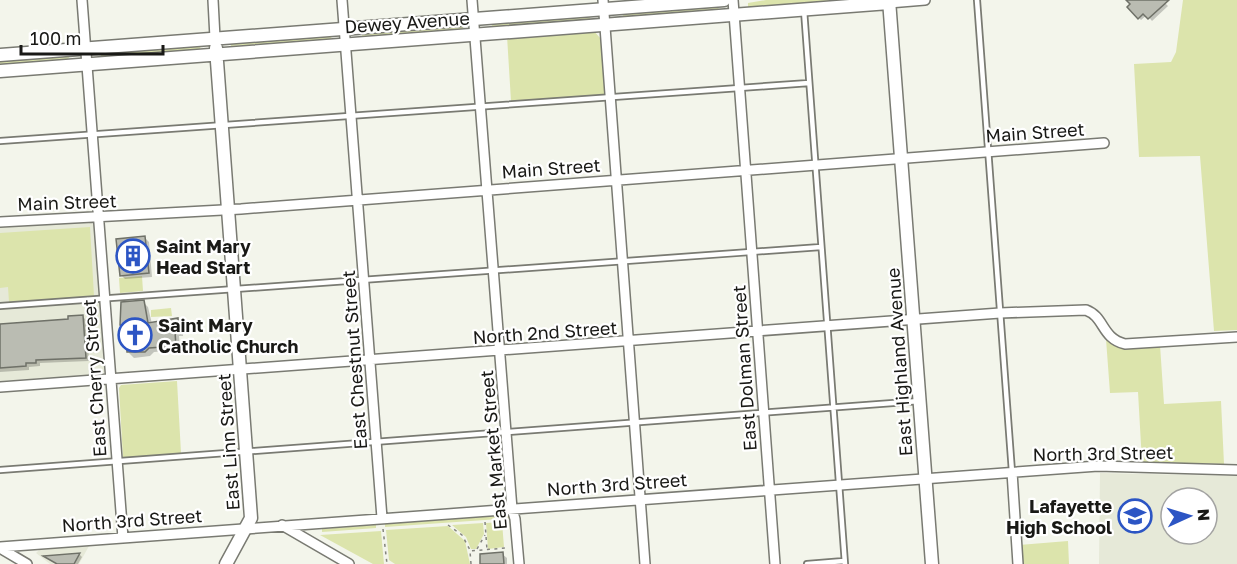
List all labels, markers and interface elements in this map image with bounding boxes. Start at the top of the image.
street label: Dewey Avenue [344,7,470,37]
scale bar [21,18,164,56]
text: 100 m [30,27,81,49]
street label: Main Street [985,118,1085,146]
street label: Main Street [501,154,601,182]
street label: Main Street [17,189,117,215]
place label: Saint Mary Head Start [156,235,251,278]
building icon: Saint Mary Head Start [115,238,151,274]
street label: East Highland Avenue [881,267,917,457]
street label: East Chestnut Street [337,270,371,450]
street label: East Dolman Street [727,284,761,452]
street label: East Cherry Street [78,298,110,458]
place label: Saint Mary Catholic Church [158,314,298,357]
street label: North 2nd Street [472,316,618,348]
church icon: Saint Mary Catholic Church [117,317,153,353]
street label: East Market Street [475,369,511,531]
street label: East Linn Street [212,373,244,511]
street label: North 3rd Street [1032,441,1174,465]
street label: North 3rd Street [546,468,688,500]
north arrow [1159,486,1219,546]
place label: Lafayette High School [1006,495,1112,538]
school or university icon: Lafayette High School [1117,498,1153,534]
street label: North 3rd Street [61,504,203,536]
text: N [1194,508,1214,522]

